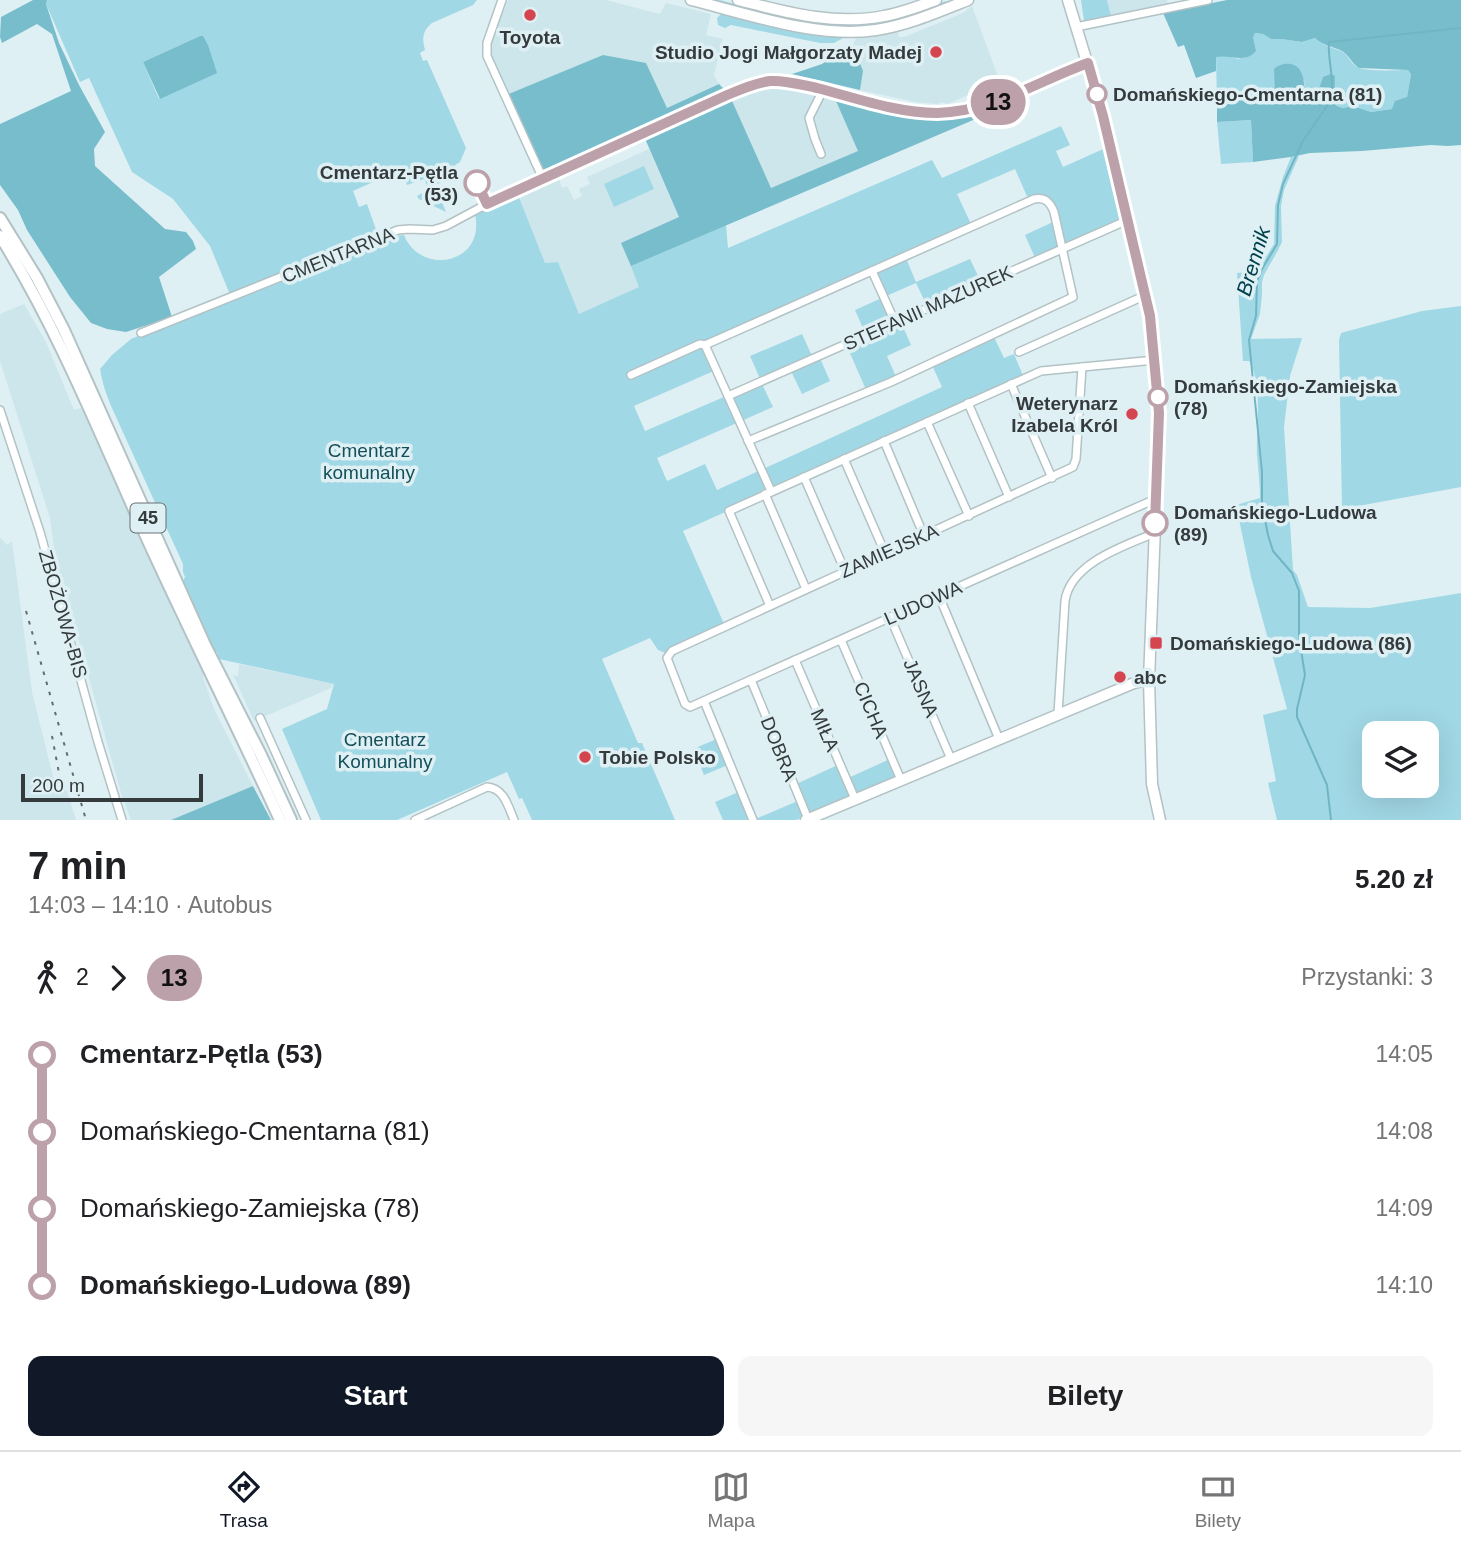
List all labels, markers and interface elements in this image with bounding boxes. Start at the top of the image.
marker: Toyota [522,7,538,23]
place label: Toyota [500,27,561,48]
place label: Studio Jogi Małgorzaty Madej [655,42,922,63]
marker: Studio Jogi Małgorzaty Madej [928,44,944,60]
line badge: 13 [967,79,1030,125]
marker: Domańskiego-Cmentarna (81) [1087,84,1107,104]
place label: Domańskiego-Cmentarna (81) [1113,84,1382,105]
text: 13 [985,88,1011,115]
place label: Cmentarz-Pętla (53) [320,162,458,205]
marker: Cmentarz-Pętla (53) [464,170,490,196]
water label: Brennik [1232,222,1275,298]
street label: CMENTARNA [279,223,397,287]
street label: STEFANII MAZUREK [840,261,1016,355]
place label: Domańskiego-Zamiejska (78) [1174,376,1397,419]
marker: Domańskiego-Zamiejska (78) [1148,387,1168,407]
place label: Weterynarz Izabela Król [1011,393,1118,436]
marker: Weterynarz Izabela Król [1124,406,1140,422]
park label: Cmentarz komunalny [323,440,415,483]
place label: Domańskiego-Ludowa (89) [1174,502,1377,545]
road number: 45 [130,504,166,532]
marker: Domańskiego-Ludowa (89) [1142,510,1168,536]
street label: ZAMIEJSKA [837,520,942,582]
street label: ZBOŻOWA-BIS [35,548,91,680]
street label: LUDOWA [881,576,965,629]
place label: Domańskiego-Ludowa (86) [1170,633,1412,654]
marker: Domańskiego-Ludowa (86) [1148,635,1164,651]
street label: JASNA [899,656,943,721]
place label: abc [1134,667,1167,688]
marker: abc [1112,669,1128,685]
street label: CICHA [850,679,892,742]
street label: MIŁA [807,705,843,755]
street label: DOBRA [757,714,802,785]
map controls [1362,721,1439,798]
button: layers [1362,721,1439,798]
park label: Cmentarz Komunalny [337,729,433,772]
place label: Tobie Polsko [599,747,716,768]
marker: Tobie Polsko [577,749,593,765]
scale bar [21,771,203,803]
text: 200 m [32,775,85,796]
text: 7 min [28,845,127,887]
text: 5.20 zł [1355,864,1433,894]
text: 14:03 – 14:10 · Autobus [28,892,272,918]
icon: walk [28,959,66,997]
icon: forward [99,959,137,997]
text: 2 [76,964,89,990]
text: 13 [161,964,188,991]
text: Przystanki: 3 [1301,964,1433,990]
text: Cmentarz-Pętla (53) [80,1039,323,1069]
text: 14:05 [1375,1041,1433,1067]
text: Domańskiego-Cmentarna (81) [80,1116,430,1146]
text: 14:08 [1375,1118,1433,1144]
text: Domańskiego-Zamiejska (78) [80,1193,420,1223]
text: 14:09 [1375,1195,1433,1221]
text: Domańskiego-Ludowa (89) [80,1270,411,1300]
text: 14:10 [1375,1272,1433,1298]
button: Start [28,1356,724,1436]
button: Bilety [738,1356,1433,1436]
tab: Trasa [220,1468,268,1532]
tab: Mapa [707,1468,755,1532]
tab: Bilety [1195,1468,1241,1532]

